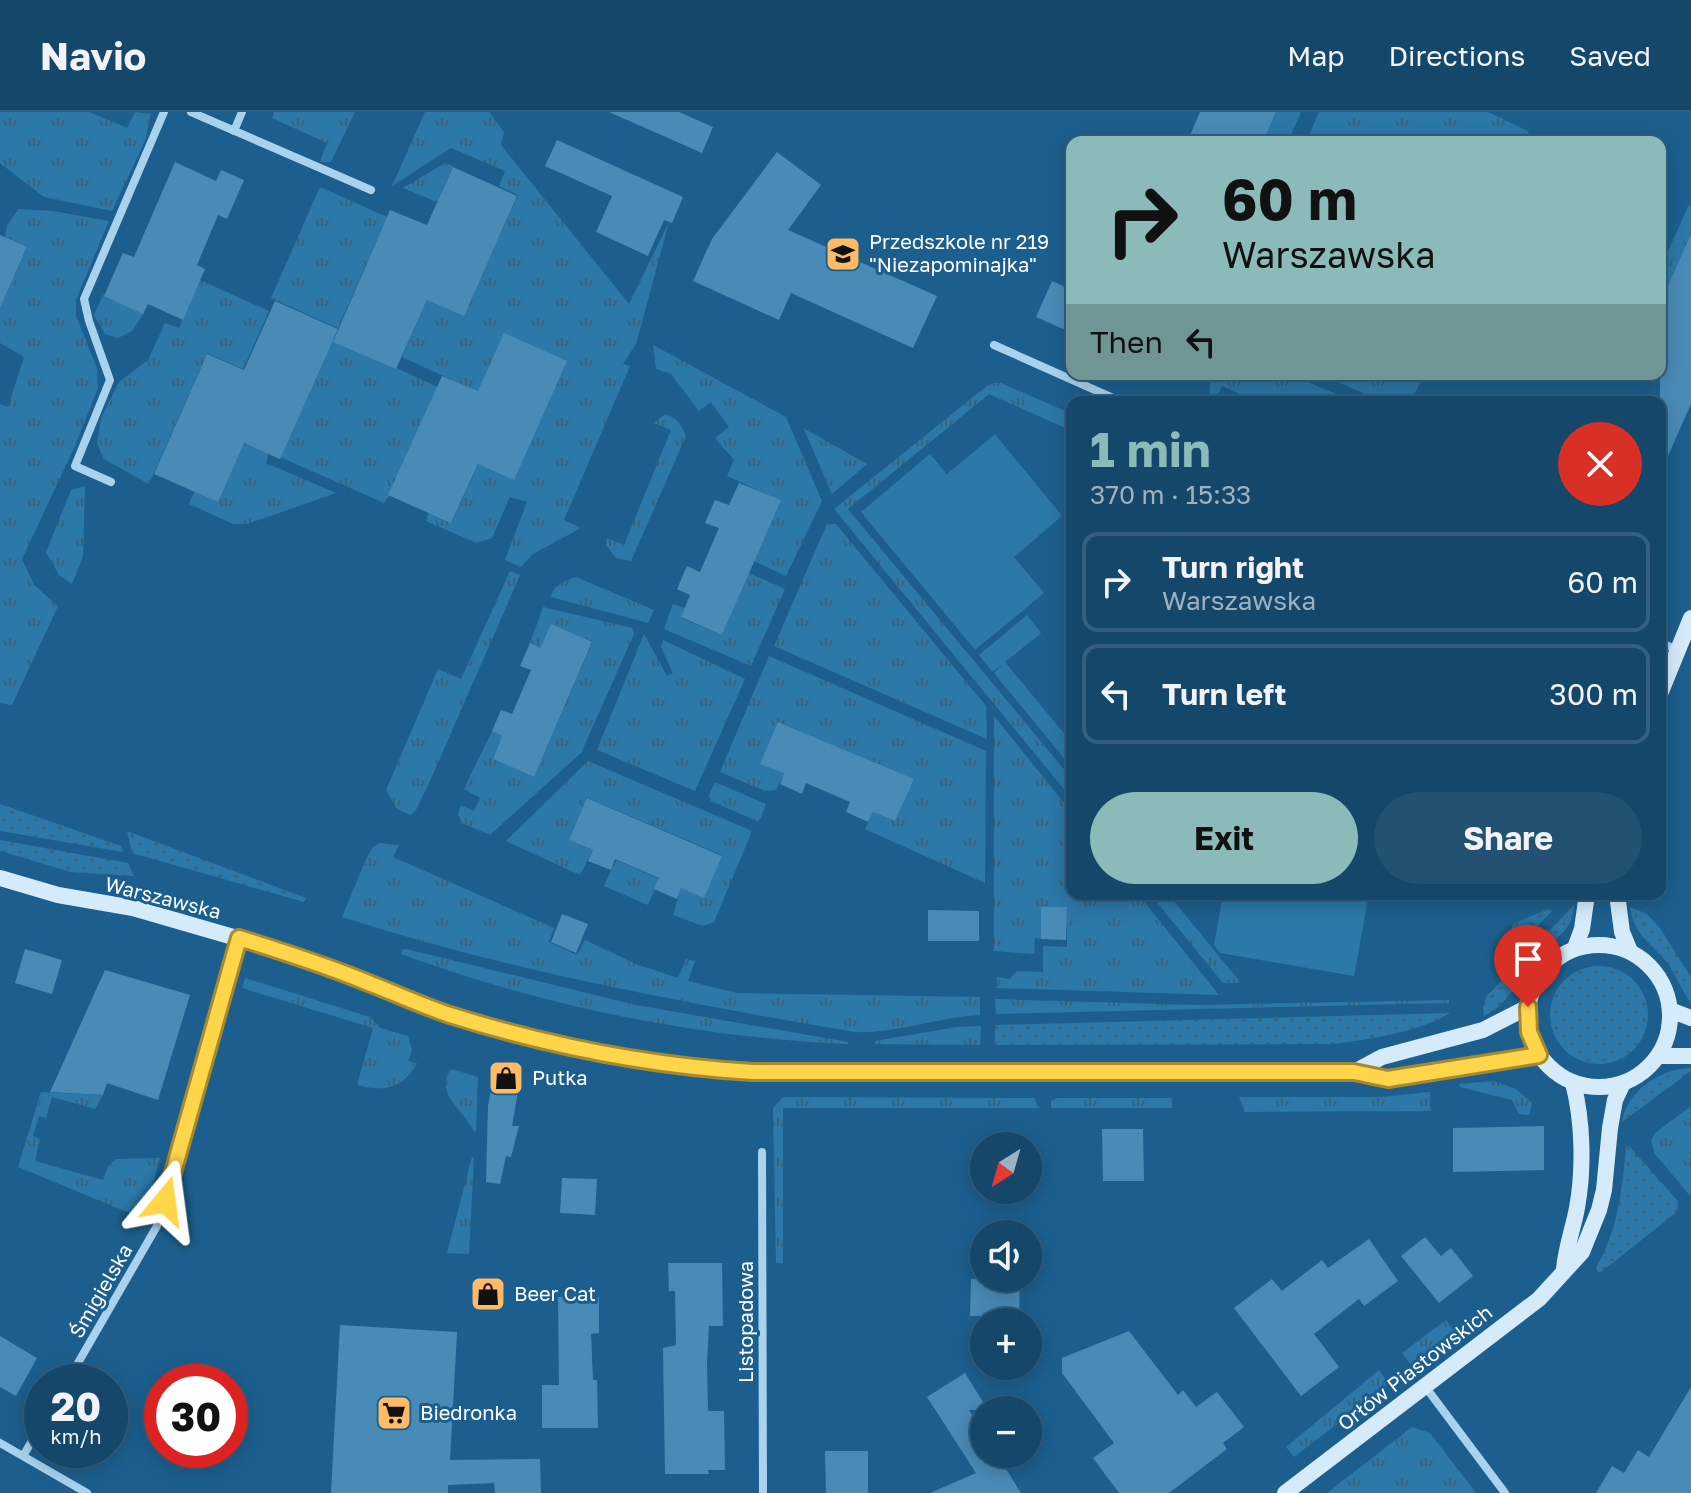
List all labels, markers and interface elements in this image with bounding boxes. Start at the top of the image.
text: Navio [40,33,146,78]
text: Map [1287,39,1344,72]
text: Directions [1388,39,1525,72]
text: Saved [1569,39,1651,72]
text: 60 m [1222,165,1357,232]
icon: right [1090,168,1194,272]
place label: Przedszkole nr 219 "Niezapominajka" [869,229,1049,276]
text: Warszawska [1222,233,1435,276]
school or university icon: Przedszkole nr 219 "Niezapominajka" [824,235,862,273]
icon: left [1179,320,1223,364]
text: Then [1090,324,1163,360]
text: 1 min [1090,420,1211,478]
button: close [1558,422,1642,506]
text: 370 m · 15:33 [1090,479,1251,510]
text: Turn right [1162,549,1304,585]
icon: right [1094,560,1138,604]
text: 60 m [1567,564,1638,600]
text: Warszawska [1162,585,1316,616]
icon: left [1094,672,1138,716]
text: Turn left [1162,676,1287,712]
text: 300 m [1549,676,1638,712]
button: Exit [1090,792,1358,884]
button: Share [1374,792,1642,884]
street label: Warszawska [103,871,224,923]
pin [1494,925,1562,1007]
icon: arrive [1506,937,1550,981]
shop icon: Putka [487,1059,525,1097]
place label: Putka [532,1065,588,1089]
north arrow [970,1132,1042,1204]
map controls [970,1132,1042,1468]
position arrow [123,1159,207,1243]
button: sound [970,1220,1042,1292]
street label: Śmigielska [64,1239,137,1342]
street label: Listopadowa [733,1261,757,1383]
shop icon: Beer Cat [469,1275,507,1313]
place label: Beer Cat [514,1281,596,1305]
street label: Orłów Piastowskich [1332,1299,1496,1435]
button: + [970,1308,1042,1380]
speed limit sign: 30 [144,1364,248,1468]
text: 20 [51,1382,101,1430]
supermarket icon: Biedronka [375,1394,413,1432]
button: − [970,1396,1042,1468]
place label: Biedronka [420,1400,517,1424]
text: km/h [51,1424,101,1448]

